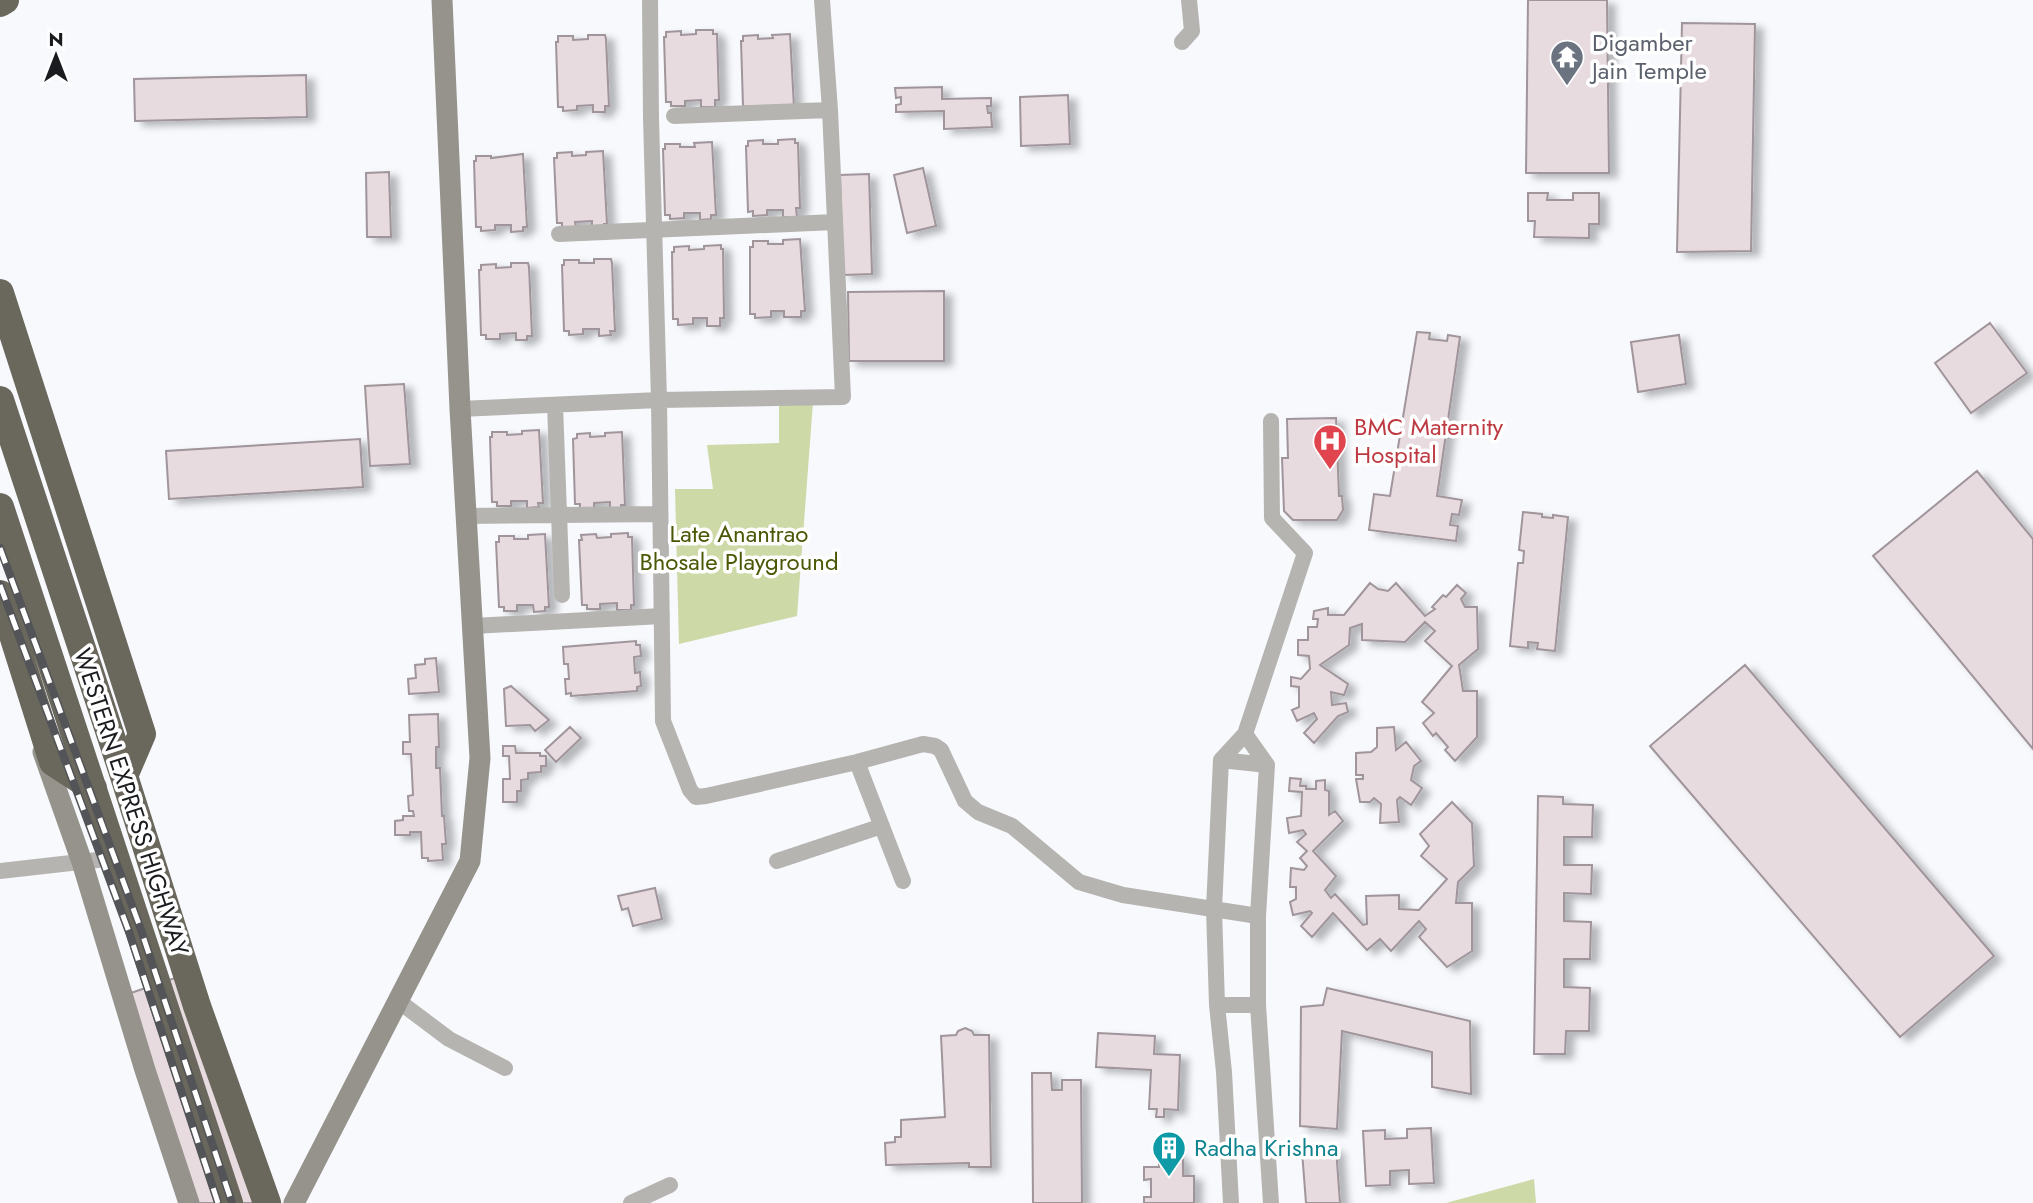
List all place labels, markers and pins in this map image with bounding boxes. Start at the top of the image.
place label: Digamber Jain Temple [1589,25,1707,88]
temple icon: Digamber Jain Temple [1548,38,1586,87]
place label: BMC Maternity Hospital [1354,409,1503,472]
hospital icon: BMC Maternity Hospital [1311,422,1349,471]
building icon: Radha Krishna [1150,1129,1188,1178]
place label: Radha Krishna [1194,1130,1338,1165]

